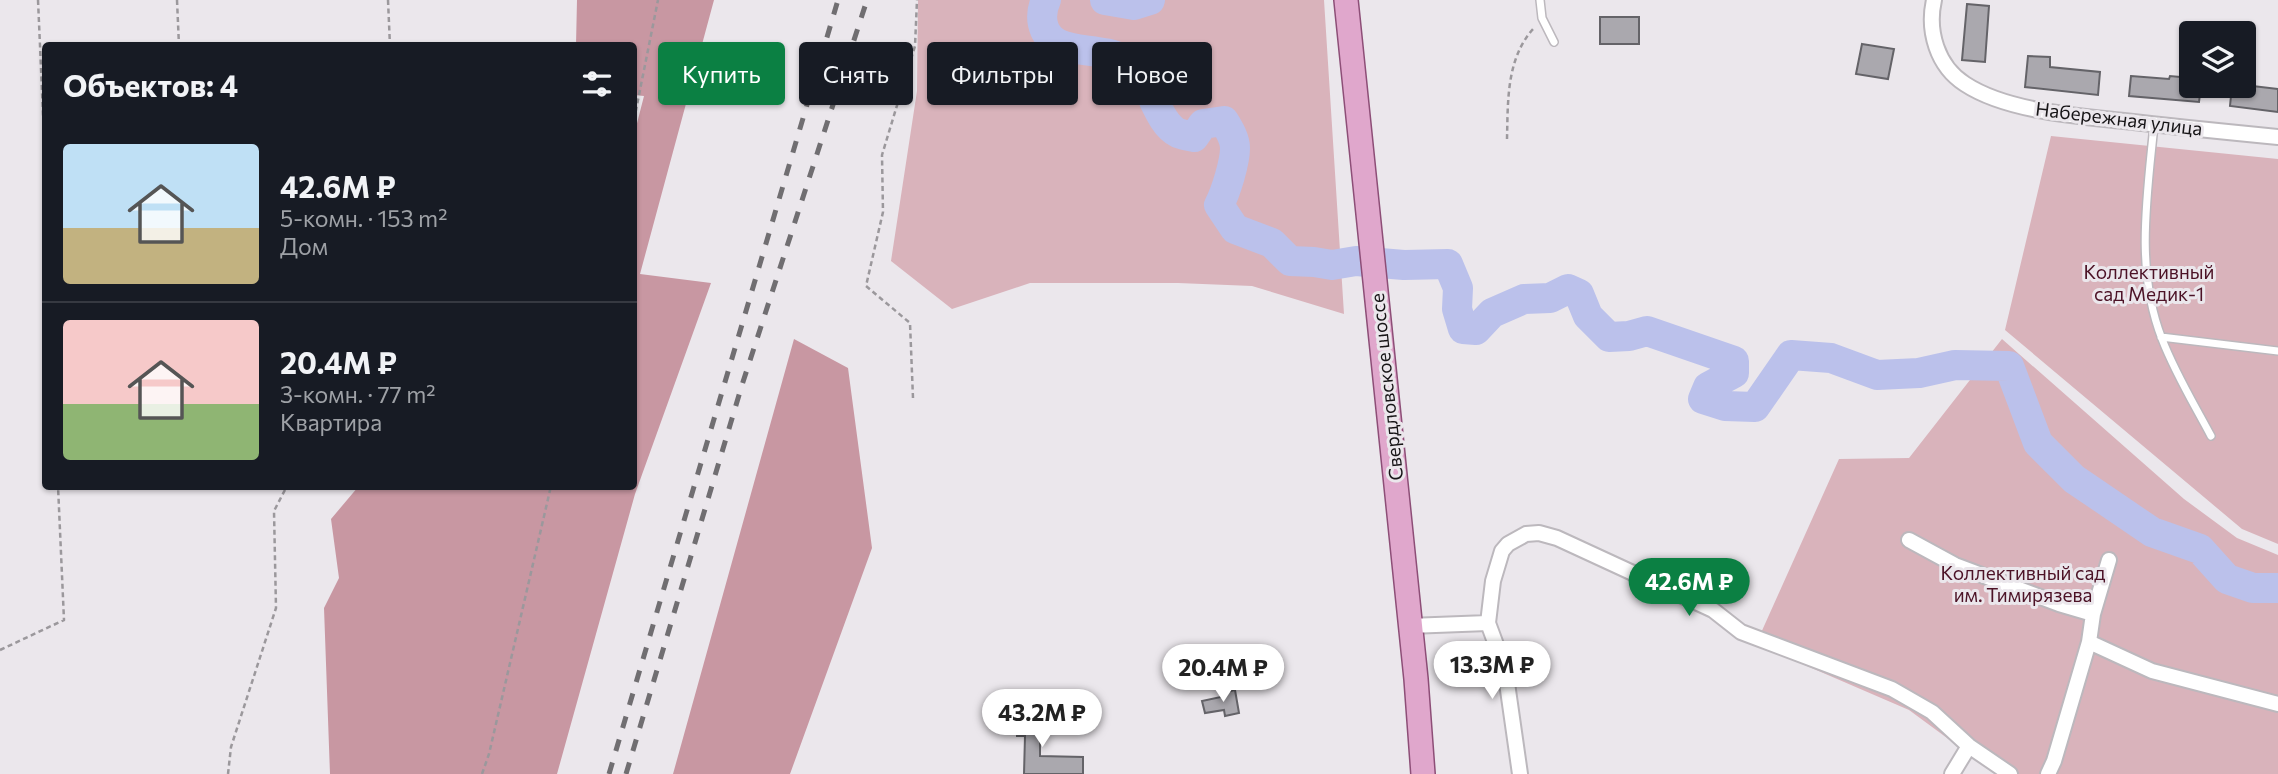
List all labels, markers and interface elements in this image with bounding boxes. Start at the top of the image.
map controls [2179,21,2256,98]
button: layers [2179,21,2256,98]
chip: Купить [658,42,785,105]
chip: Снять [799,42,913,105]
chip: Фильтры [927,42,1078,105]
chip: Новое [1092,42,1212,105]
icon: filters [578,65,616,103]
text: Объектов: 4 [63,66,238,103]
street label: Набережная улица [2034,96,2204,140]
text: 42.6M ₽ [280,167,396,204]
icon: home [119,172,203,256]
text: 5-комн. · 153 m² [280,204,447,232]
text: Дом [280,232,328,260]
park label: Коллективный сад Медик-1 [2084,260,2214,305]
street label: Свердловское шоссе [1365,292,1407,482]
text: 20.4M ₽ [280,343,397,380]
icon: home [119,348,203,432]
text: 3-комн. · 77 m² [280,380,435,408]
text: Квартира [280,408,382,436]
pin: 42.6M ₽ [1624,558,1754,618]
park label: Коллективный сад им. Тимирязева [1941,561,2105,606]
text: 42.6M ₽ [1645,567,1733,595]
pin: 13.3M ₽ [1427,642,1557,701]
pin: 20.4M ₽ [1158,644,1288,704]
text: 13.3M ₽ [1450,650,1534,678]
text: 20.4M ₽ [1178,653,1268,681]
pin: 43.2M ₽ [977,690,1107,749]
text: 43.2M ₽ [998,698,1086,726]

